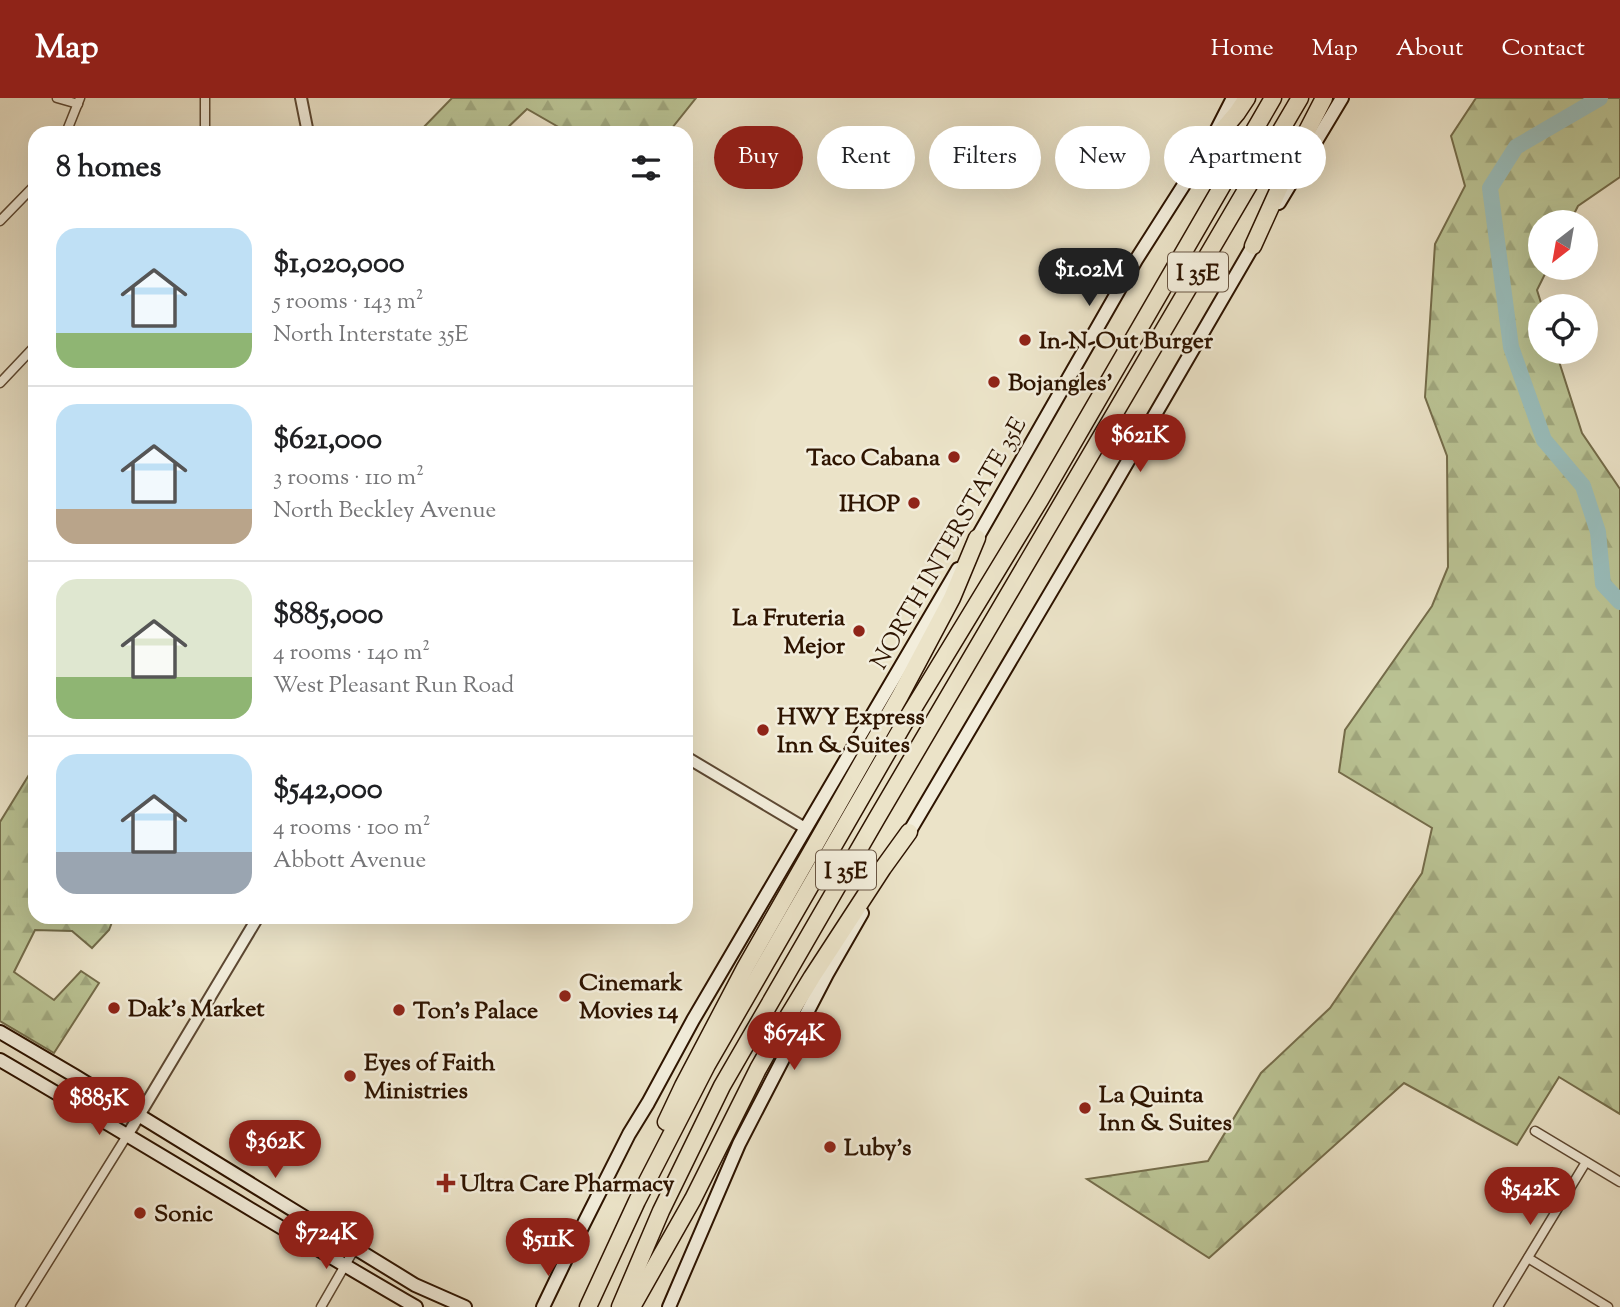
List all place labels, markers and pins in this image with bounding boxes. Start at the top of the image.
pin: $1.02M [1032,248,1146,308]
place label: In-N-Out Burger [1039,325,1214,359]
marker: In-N-Out Burger [1017,332,1033,348]
place label: Bojangles' [1008,367,1113,401]
marker: Bojangles' [986,374,1002,390]
pin: $621K [1091,414,1189,474]
place label: Taco Cabana [806,442,941,476]
marker: Taco Cabana [946,449,962,465]
place label: IHOP [839,488,900,522]
marker: IHOP [906,495,922,511]
place label: La Fruteria Mejor [732,602,846,664]
marker: La Fruteria Mejor [851,623,867,639]
place label: HWY Express Inn & Suites [777,701,925,763]
marker: HWY Express Inn & Suites [755,722,771,738]
place label: Cinemark Movies 14 [579,967,683,1029]
marker: Cinemark Movies 14 [557,988,573,1004]
place label: Dak's Market [128,993,265,1027]
place label: Ton's Palace [413,995,538,1029]
marker: Dak's Market [106,1000,122,1016]
marker: Ton's Palace [391,1002,407,1018]
pin: $674K [745,1012,843,1072]
place label: Eyes of Faith Ministries [364,1047,496,1109]
marker: Eyes of Faith Ministries [342,1068,358,1084]
pin: $885K [50,1077,148,1137]
place label: La Quinta Inn & Suites [1099,1079,1232,1141]
marker: La Quinta Inn & Suites [1077,1100,1093,1116]
pin: $362K [226,1121,324,1180]
place label: Luby's [844,1132,912,1166]
marker: Luby's [822,1139,838,1155]
place label: Ultra Care Pharmacy [460,1168,675,1202]
pin: $542K [1481,1168,1579,1227]
marker: Ultra Care Pharmacy [438,1175,454,1191]
place label: Sonic [154,1198,213,1232]
marker: Sonic [132,1205,148,1221]
pin: $724K [277,1212,375,1271]
pin: $511K [499,1218,597,1278]

